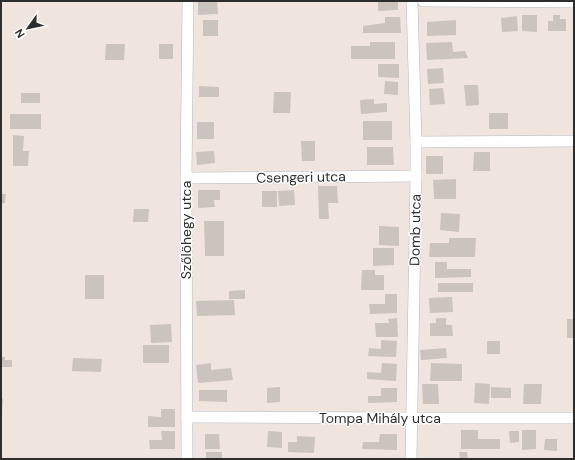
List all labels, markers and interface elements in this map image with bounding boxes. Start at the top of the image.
north arrow [8,8,48,48]
text: N [12,26,28,41]
street label: Csengeri utca [256,167,346,187]
street label: Szőlöhegy utca [177,181,195,279]
street label: Domb utca [405,194,425,266]
street label: Tompa Mihály utca [319,409,441,427]

